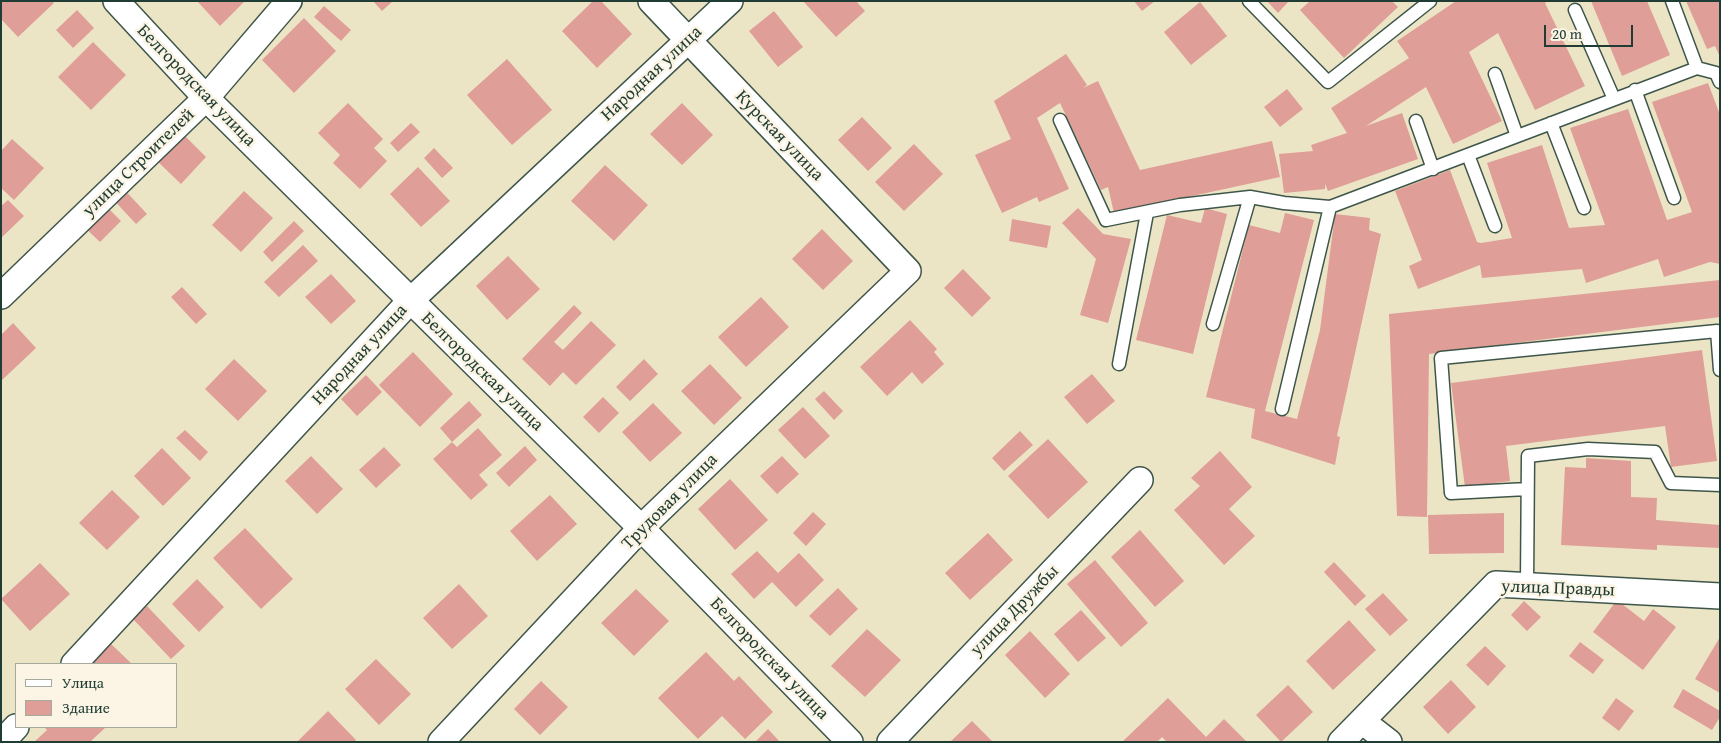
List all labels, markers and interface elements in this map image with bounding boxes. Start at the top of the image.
scale bar [1546,15,1635,47]
street label: Белгородская улица [132,20,260,152]
street label: Народная улица [597,22,707,126]
text: 20 m [1552,23,1582,44]
street label: Курская улица [730,86,828,186]
street label: улица Строителей [79,104,199,222]
street label: Народная улица [308,300,412,410]
street label: Белгородская улица [416,308,548,436]
street label: Трудовая улица [617,449,723,555]
street label: улица Дружбы [966,561,1064,661]
street label: улица Правды [1501,576,1615,602]
street label: Белгородская улица [705,593,833,725]
legend [15,663,178,728]
text: Улица [62,672,104,693]
text: Здание [62,697,110,718]

